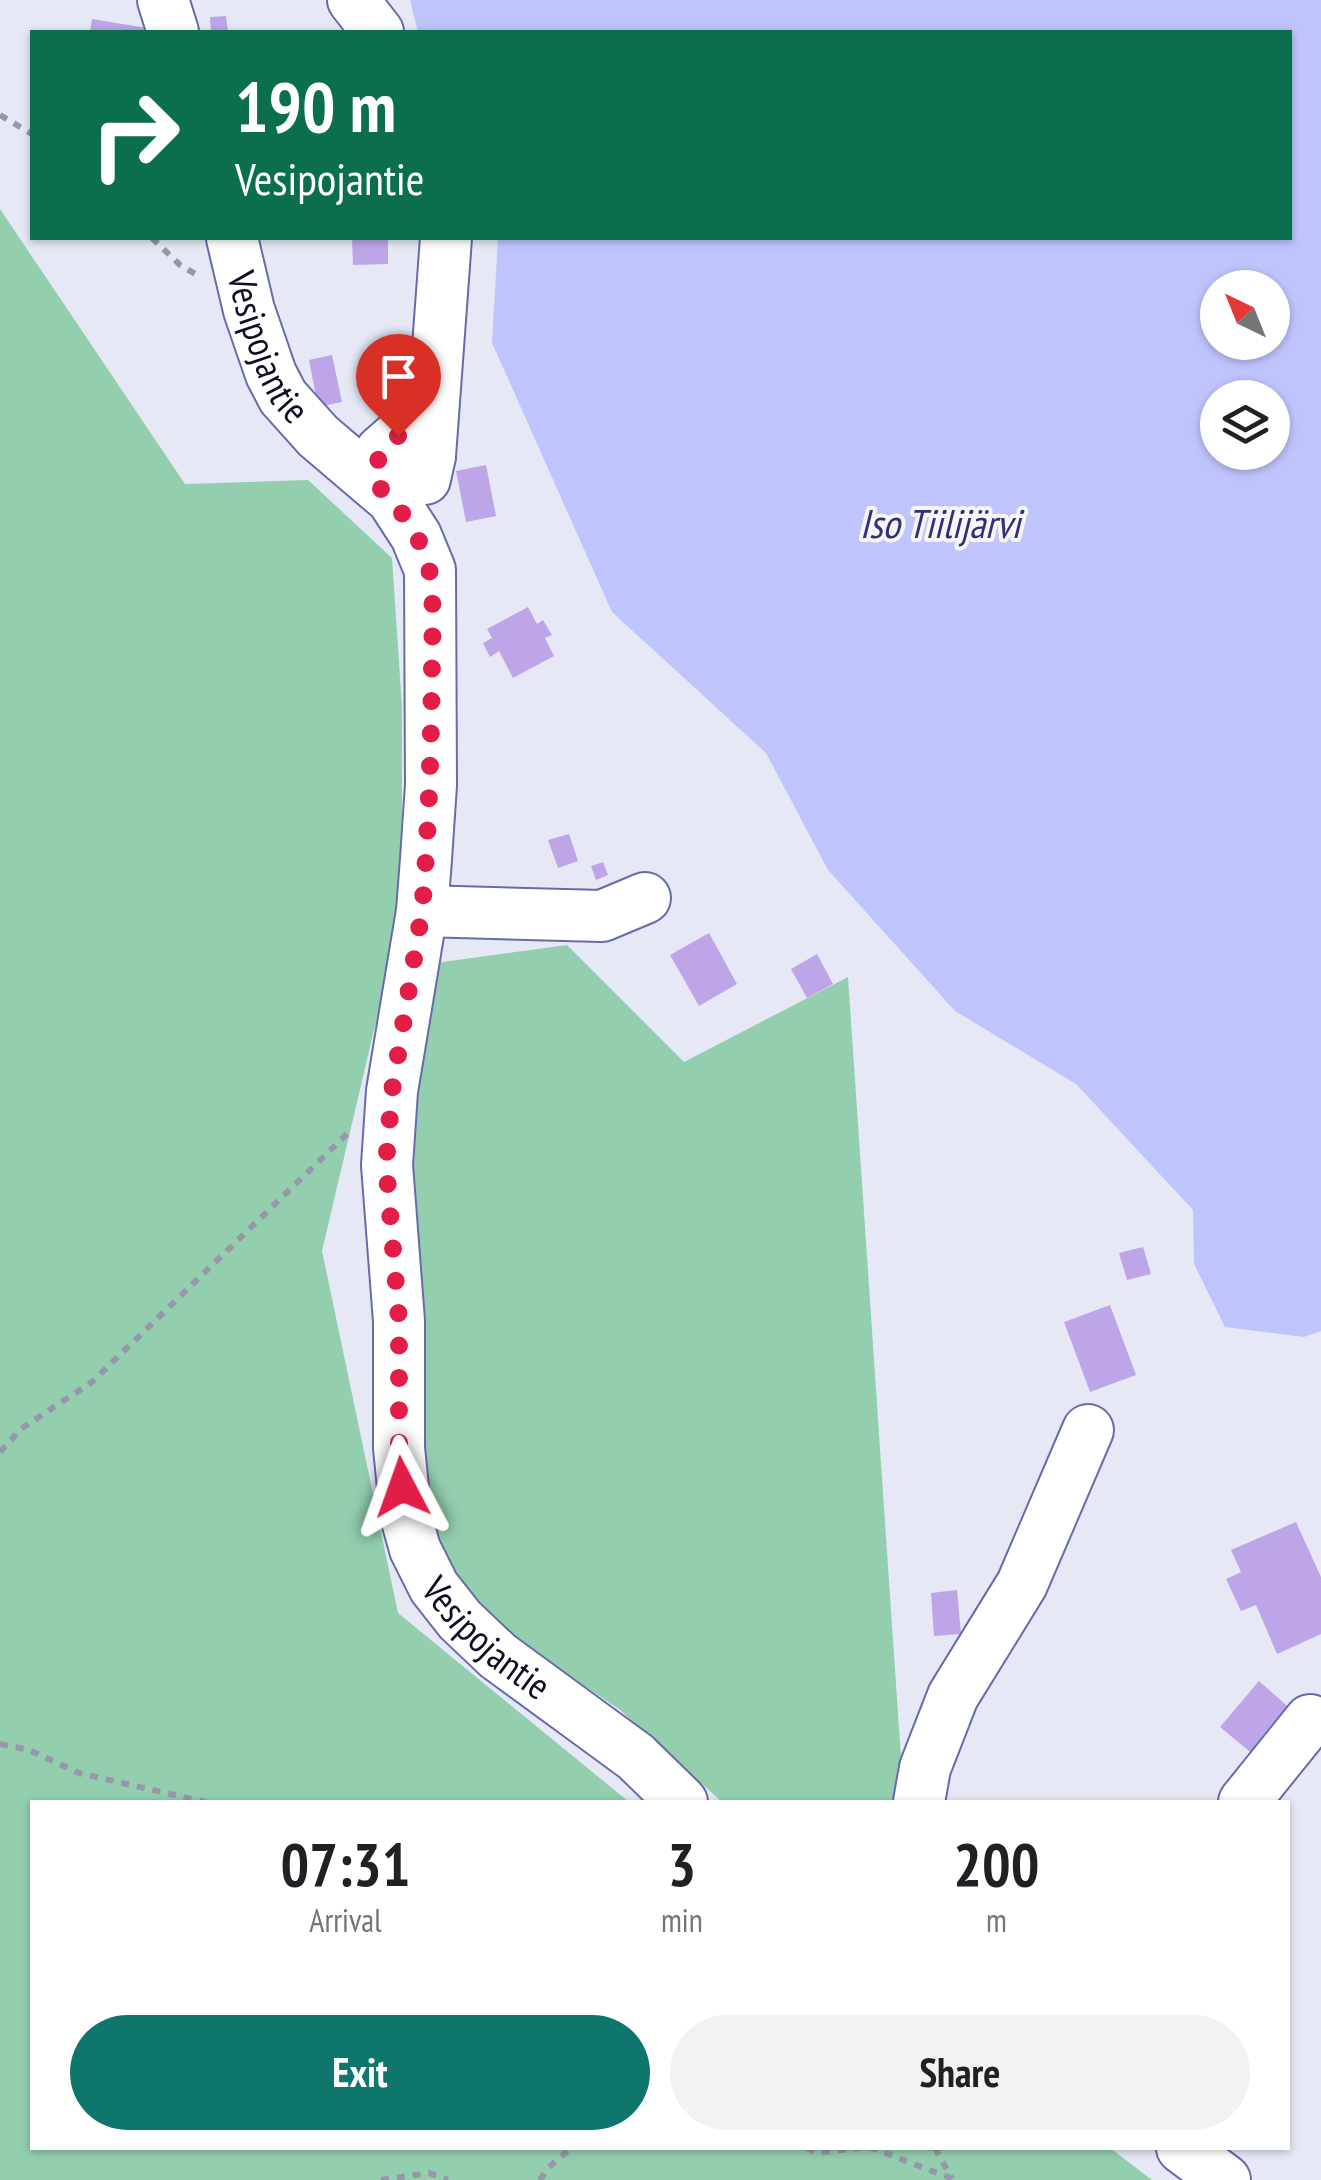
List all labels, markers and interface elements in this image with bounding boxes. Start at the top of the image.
text: 190 m [235,61,396,151]
icon: right [70,70,200,200]
text: Vesipojantie [235,149,424,207]
street label: Vesipojantie [217,265,321,433]
north arrow [1200,270,1290,360]
map controls [1200,270,1290,470]
pin [356,334,441,437]
icon: arrive [371,349,426,404]
button: layers [1200,380,1290,470]
water label: Iso Tiilijärvi [860,497,1026,549]
position arrow [350,1435,454,1539]
street label: Vesipojantie [411,1565,561,1709]
text: 07:31 [281,1825,410,1903]
text: 3 [668,1825,696,1903]
text: 200 [953,1825,1039,1903]
text: Arrival [309,1899,382,1941]
text: min [661,1899,703,1941]
text: m [986,1899,1007,1941]
button: Exit [70,2015,650,2130]
button: Share [670,2015,1250,2130]

